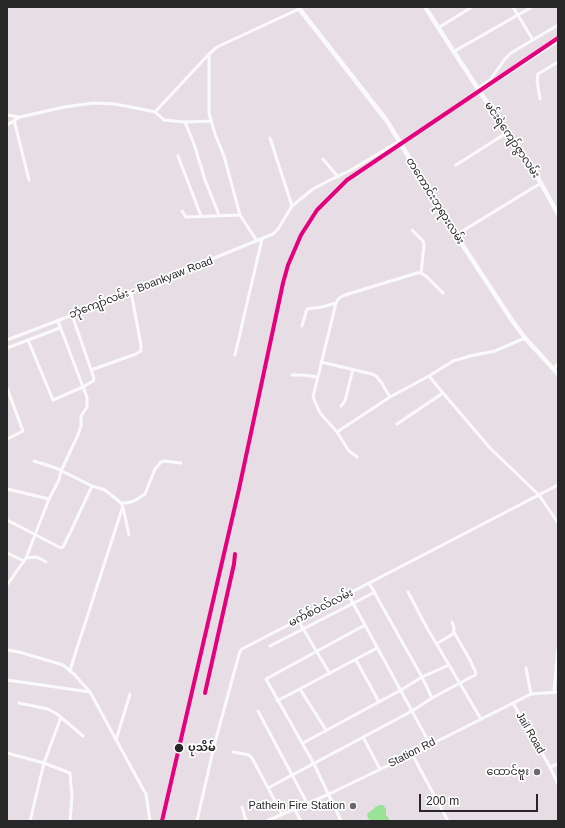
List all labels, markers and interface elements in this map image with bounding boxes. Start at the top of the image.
street label: မင်းရဲကျော်ဇွာလမ်း [482,99,542,181]
street label: တကောင်းဘုရားလမ်း [403,155,467,247]
street label: ဘုံကျော်လမ်း - Boankyaw Road [67,254,215,322]
street label: မက်စ်ဝဲလ်လမ်း [287,586,355,630]
street label: Jail Road [513,710,547,756]
street label: Station Rd [386,735,438,771]
place label: ပုသိမ် [188,741,216,755]
marker: ပုသိမ် [173,742,185,754]
place label: ထောင်ဗူး [486,765,529,779]
marker: ထောင်ဗူး [532,767,542,777]
scale bar [421,786,540,812]
text: 200 m [426,794,459,808]
place label: Pathein Fire Station [248,799,345,813]
marker: Pathein Fire Station [348,801,358,811]

